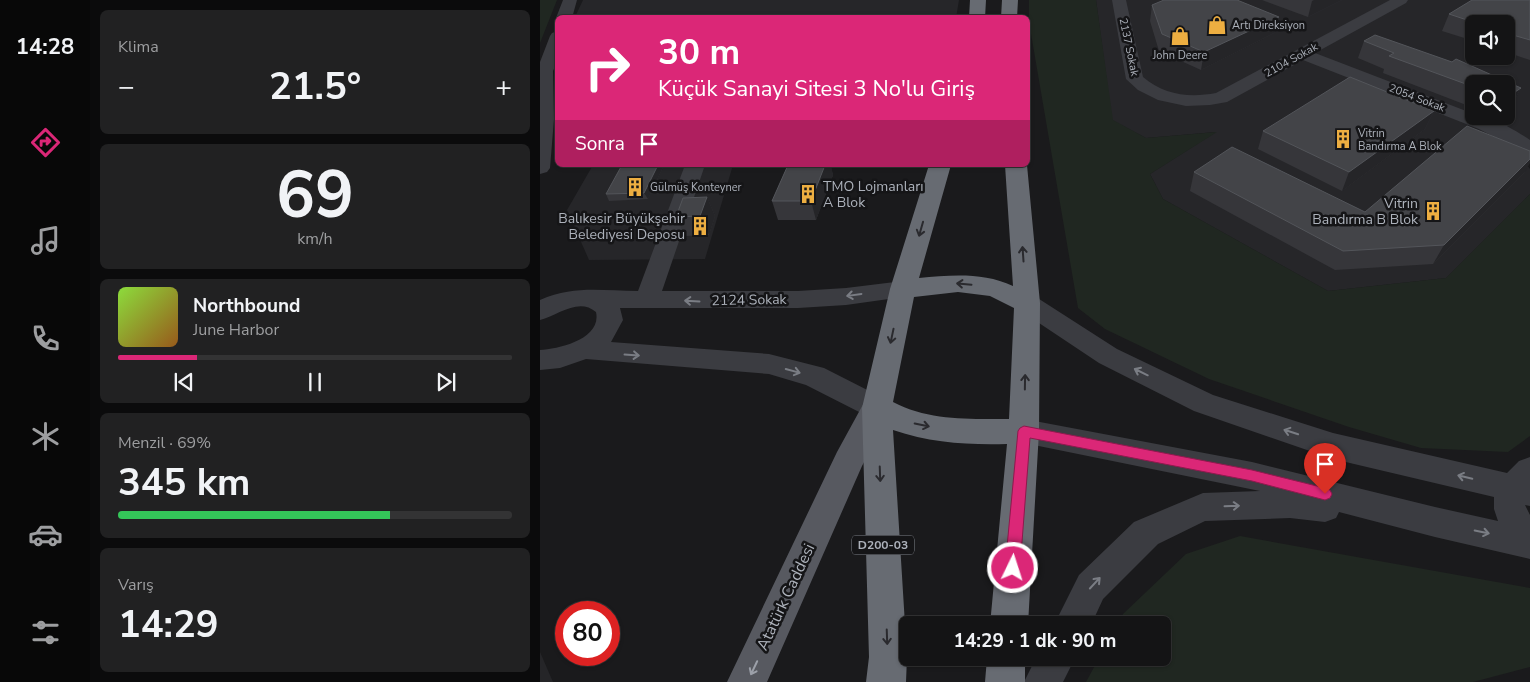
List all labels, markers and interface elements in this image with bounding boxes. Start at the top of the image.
shop icon: Artı Direksiyon [1206,14,1228,36]
map controls [1465,15,1515,125]
button: sound [1465,15,1515,65]
street label: 2137 Sokak [1116,17,1143,78]
place label: Artı Direksiyon [1232,18,1305,33]
shop icon: John Deere [1169,25,1191,47]
text: 30 m [658,29,740,76]
text: 14:28 [16,32,74,62]
icon: right [575,35,640,100]
text: Klima [118,36,159,58]
street label: 2104 Sokak [1262,39,1321,81]
place label: John Deere [1152,48,1207,63]
text: 21.5° [269,61,361,112]
text: − [118,68,135,106]
text: + [495,68,512,106]
text: Küçük Sanayi Sitesi 3 No'lu Giriş [658,74,975,104]
button: search [1465,75,1515,125]
street label: 2054 Sokak [1387,80,1448,116]
icon: directions [28,125,63,160]
place label: Vitrin Bandırma A Blok [1357,126,1442,154]
building icon: Vitrin Bandırma A Blok [1332,128,1354,150]
icon: arrive [635,130,663,158]
text: Sonra [575,131,625,157]
text: 69 [276,151,354,240]
building icon: Gülmüş Konteyner [624,176,646,198]
place label: TMO Lojmanları A Blok [823,177,924,212]
place label: Gülmüş Konteyner [650,180,742,195]
building icon: TMO Lojmanları A Blok [797,183,819,205]
place label: Vitrin Bandırma B Blok [1312,194,1419,229]
building icon: Vitrin Bandırma B Blok [1422,200,1444,222]
place label: Balıkesir Büyükşehir Belediyesi Deposu [558,209,685,244]
building icon: Balıkesir Büyükşehir Belediyesi Deposu [689,215,711,237]
one-way arrow [916,220,926,236]
icon: music [28,223,63,258]
text: km/h [297,228,333,250]
one-way arrow [1018,246,1028,262]
one-way arrow [956,280,972,289]
street label: 2124 Sokak [711,290,788,310]
one-way arrow [847,290,863,300]
text: Northbound [193,293,300,319]
one-way arrow [684,296,700,305]
text: June Harbor [193,319,279,341]
icon: phone [28,321,63,356]
one-way arrow [887,328,896,344]
one-way arrow [624,350,640,360]
one-way arrow [785,366,801,376]
one-way arrow [1133,367,1148,377]
icon: previous [170,368,198,396]
icon: pause [301,368,329,396]
icon: next [432,368,460,396]
one-way arrow [1020,375,1030,391]
icon: climate [28,419,63,454]
one-way arrow [914,421,930,430]
one-way arrow [1284,427,1300,436]
text: Menzil · 69% [118,432,211,454]
pin [1304,443,1346,494]
icon: arrive [1311,450,1339,478]
text: 345 km [118,457,250,508]
one-way arrow [875,466,884,482]
one-way arrow [1458,472,1474,481]
one-way arrow [1224,501,1240,511]
icon: car [28,517,63,552]
one-way arrow [1474,528,1490,537]
road number: D200-03 [852,536,914,554]
street label: Atatürk Caddesi [752,540,820,654]
position arrow [986,541,1038,593]
text: Varış [118,574,154,596]
one-way arrow [1090,576,1101,589]
text: 14:29 [118,599,219,650]
speed limit sign: 80 [555,601,620,666]
icon: filters [28,615,63,650]
one-way arrow [882,628,891,644]
text: 14:29 · 1 dk · 90 m [954,628,1116,654]
one-way arrow [748,660,758,675]

